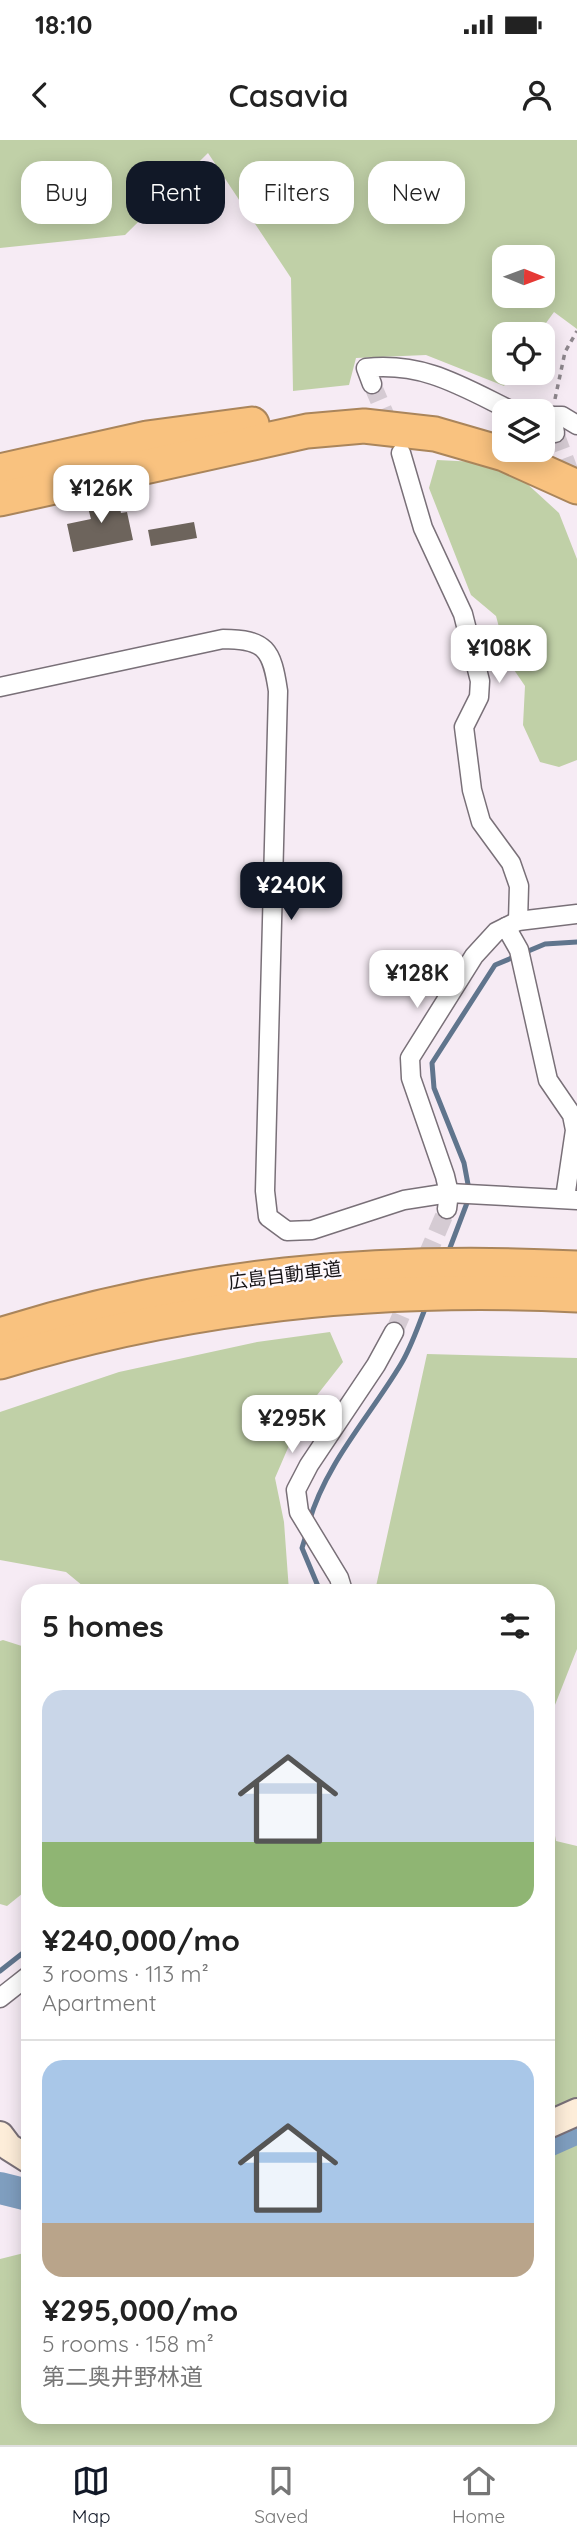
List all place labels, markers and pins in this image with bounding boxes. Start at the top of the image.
pin: ¥126K [52,466,150,525]
pin: ¥108K [450,626,548,685]
pin: ¥240K [242,862,340,922]
pin: ¥128K [368,950,466,1010]
pin: ¥295K [243,1396,341,1455]

